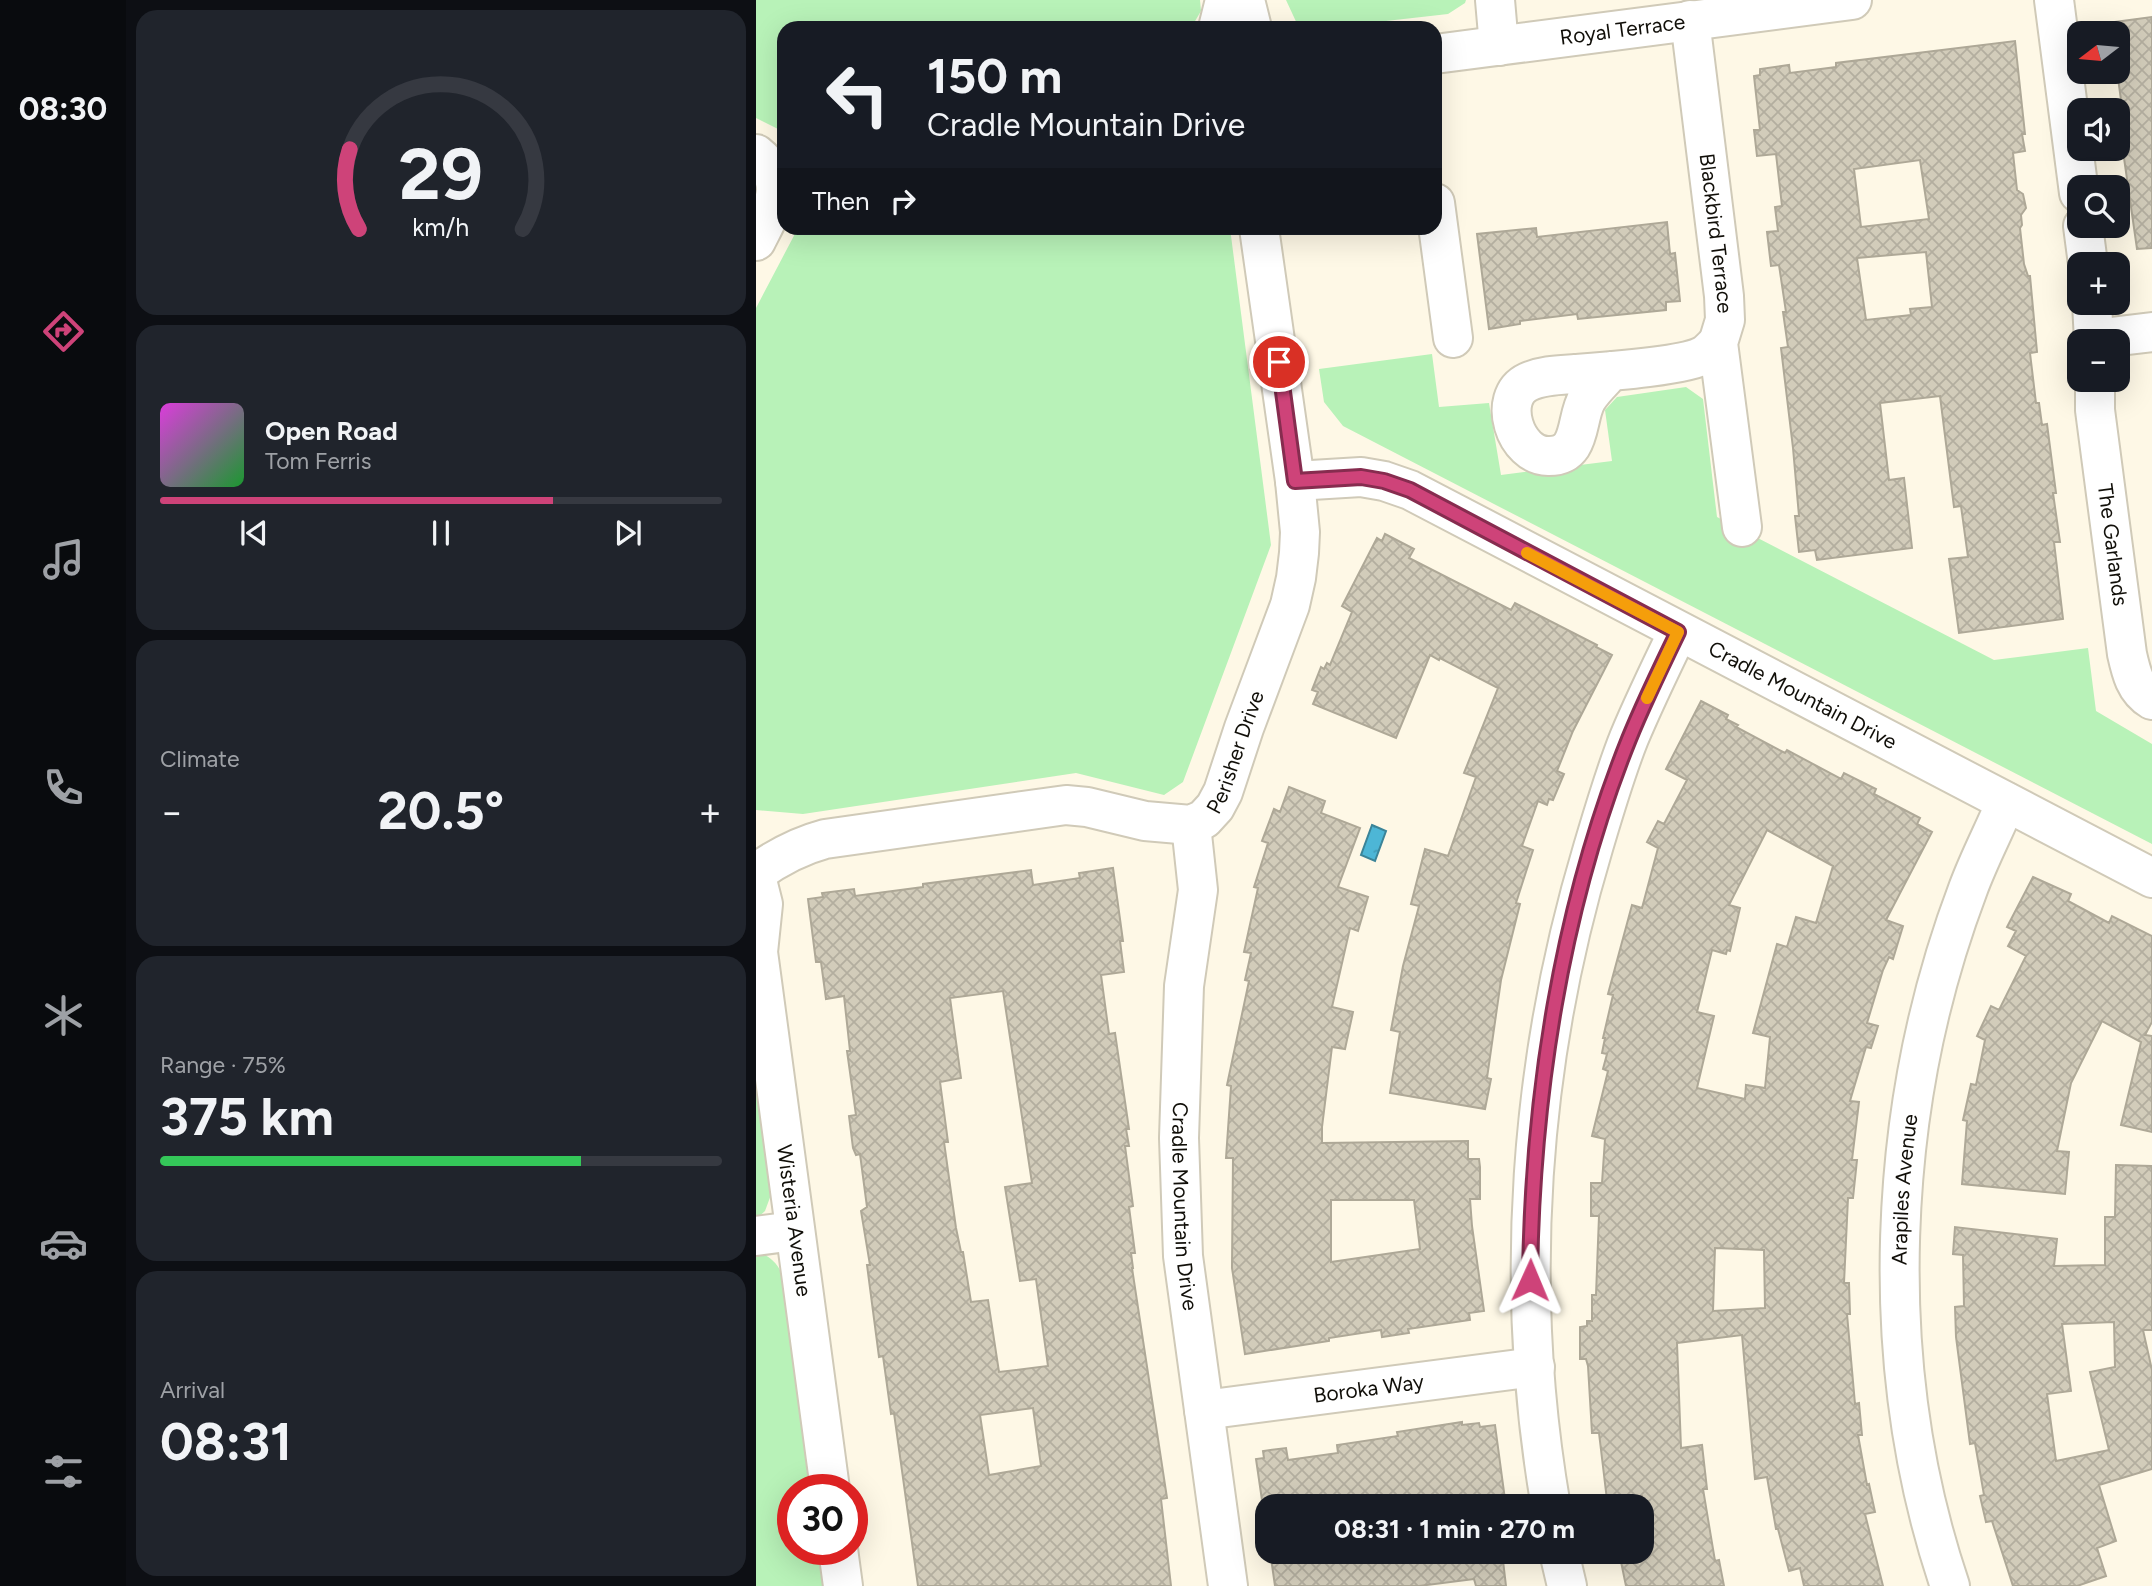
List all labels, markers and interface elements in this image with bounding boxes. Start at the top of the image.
street label: Royal Terrace [1558,9,1686,50]
north arrow [2067,21,2130,84]
map controls [2067,21,2130,392]
text: 150 m [927,46,1062,105]
icon: left [812,49,903,140]
text: 08:30 [19,90,107,128]
button: sound [2067,98,2130,161]
text: Cradle Mountain Drive [927,106,1245,144]
text: 29 [399,130,483,217]
street label: Blackbird Terrace [1695,152,1738,314]
button: search [2067,175,2130,238]
icon: right [884,182,922,220]
text: Then [812,185,870,217]
text: km/h [412,211,470,241]
button: + [2067,252,2130,315]
icon: directions [39,307,88,356]
button: − [2067,329,2130,392]
pin [1249,332,1309,392]
icon: arrive [1260,343,1298,381]
text: Open Road [265,415,398,447]
text: Tom Ferris [265,447,371,475]
street label: The Garlands [2093,482,2134,607]
icon: previous [235,514,273,552]
icon: pause [422,514,460,552]
icon: next [609,514,647,552]
icon: music [39,535,88,584]
street label: Cradle Mountain Drive [1704,635,1901,754]
street label: Perisher Drive [1201,687,1269,818]
text: Climate [160,745,239,773]
icon: phone [39,763,88,812]
text: 20.5° [378,780,504,842]
text: − [160,789,184,835]
text: + [698,789,722,835]
icon: climate [39,991,88,1040]
text: Range · 75% [160,1051,286,1079]
text: 375 km [160,1086,334,1148]
street label: Cradle Mountain Drive [1167,1102,1203,1312]
street label: Arapiles Avenue [1887,1112,1923,1265]
street label: Wisteria Avenue [772,1143,817,1298]
icon: car [39,1219,88,1268]
position arrow [1493,1243,1567,1317]
street label: Boroka Way [1312,1369,1425,1408]
text: Arrival [160,1376,225,1404]
text: 08:31 [160,1411,292,1473]
icon: filters [39,1447,88,1496]
speed limit sign: 30 [777,1474,868,1565]
text: 08:31 · 1 min · 270 m [1334,1513,1575,1545]

